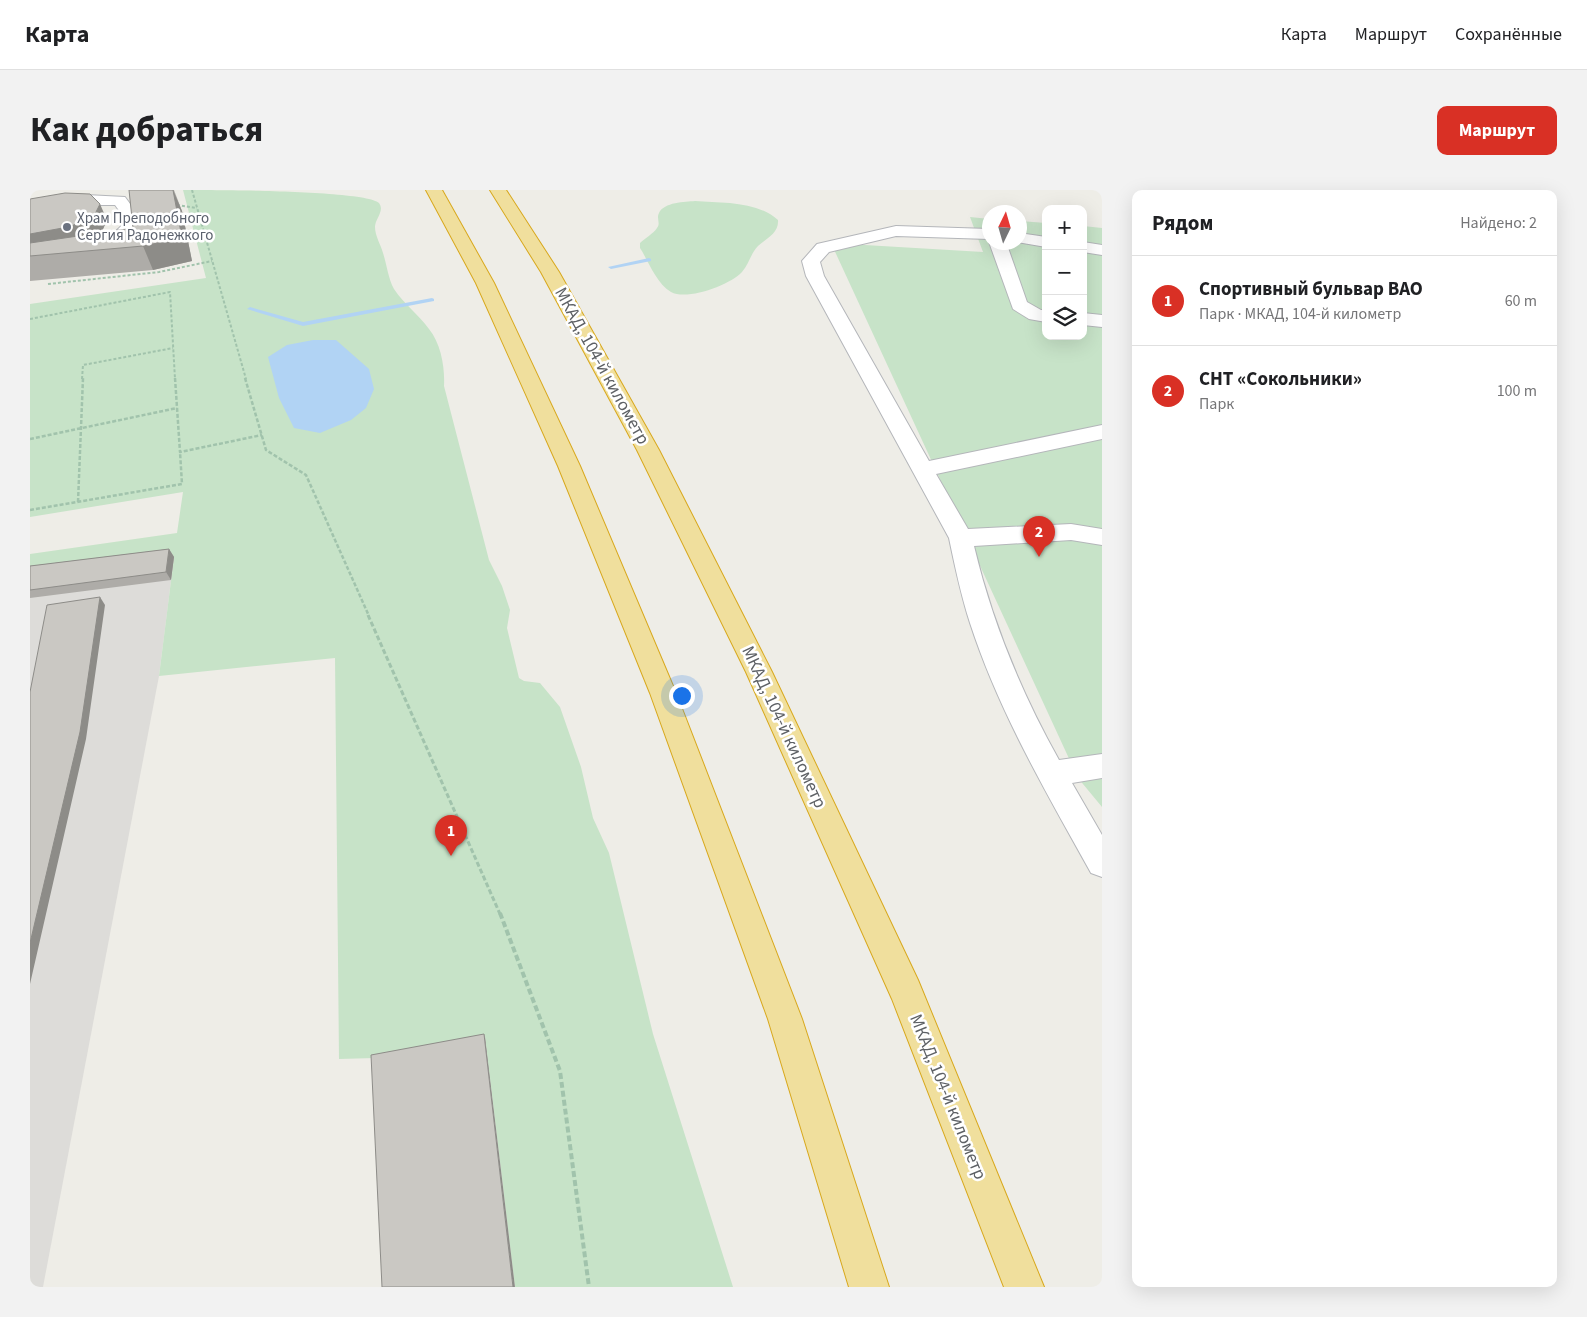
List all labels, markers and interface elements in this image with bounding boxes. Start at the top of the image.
text: Карта [25,17,89,52]
text: Карта [1281,22,1327,47]
text: Маршрут [1355,22,1427,47]
text: Сохранённые [1455,22,1562,47]
text: Как добраться [30,105,263,155]
button: Маршрут [1437,106,1557,155]
north arrow [982,205,1027,250]
map controls [1042,205,1087,340]
button: + [1042,205,1087,250]
place label: Храм Преподобного Сергия Радонежкого [77,208,213,246]
text: Рядом [1152,208,1213,238]
text: Найдено: 2 [1460,212,1537,234]
marker: Храм Преподобного Сергия Радонежкого [61,221,73,233]
button: − [1042,250,1087,295]
text: Спортивный бульвар ВАО [1199,276,1423,303]
street label: МКАД, 104-й километр [548,283,656,449]
text: 1 [1164,290,1172,312]
text: 60 m [1505,290,1537,312]
button: layers [1042,295,1087,340]
text: Парк · МКАД, 104-й километр [1199,303,1401,325]
text: СНТ «Сокольники» [1199,366,1362,393]
text: 2 [1164,380,1172,402]
text: 100 m [1497,380,1537,402]
text: Парк [1199,393,1234,415]
pin: 2 [1023,516,1055,557]
street label: МКАД, 104-й километр [735,642,833,812]
your location [669,683,695,709]
pin: 1 [435,815,467,856]
street label: МКАД, 104-й километр [903,1011,993,1183]

